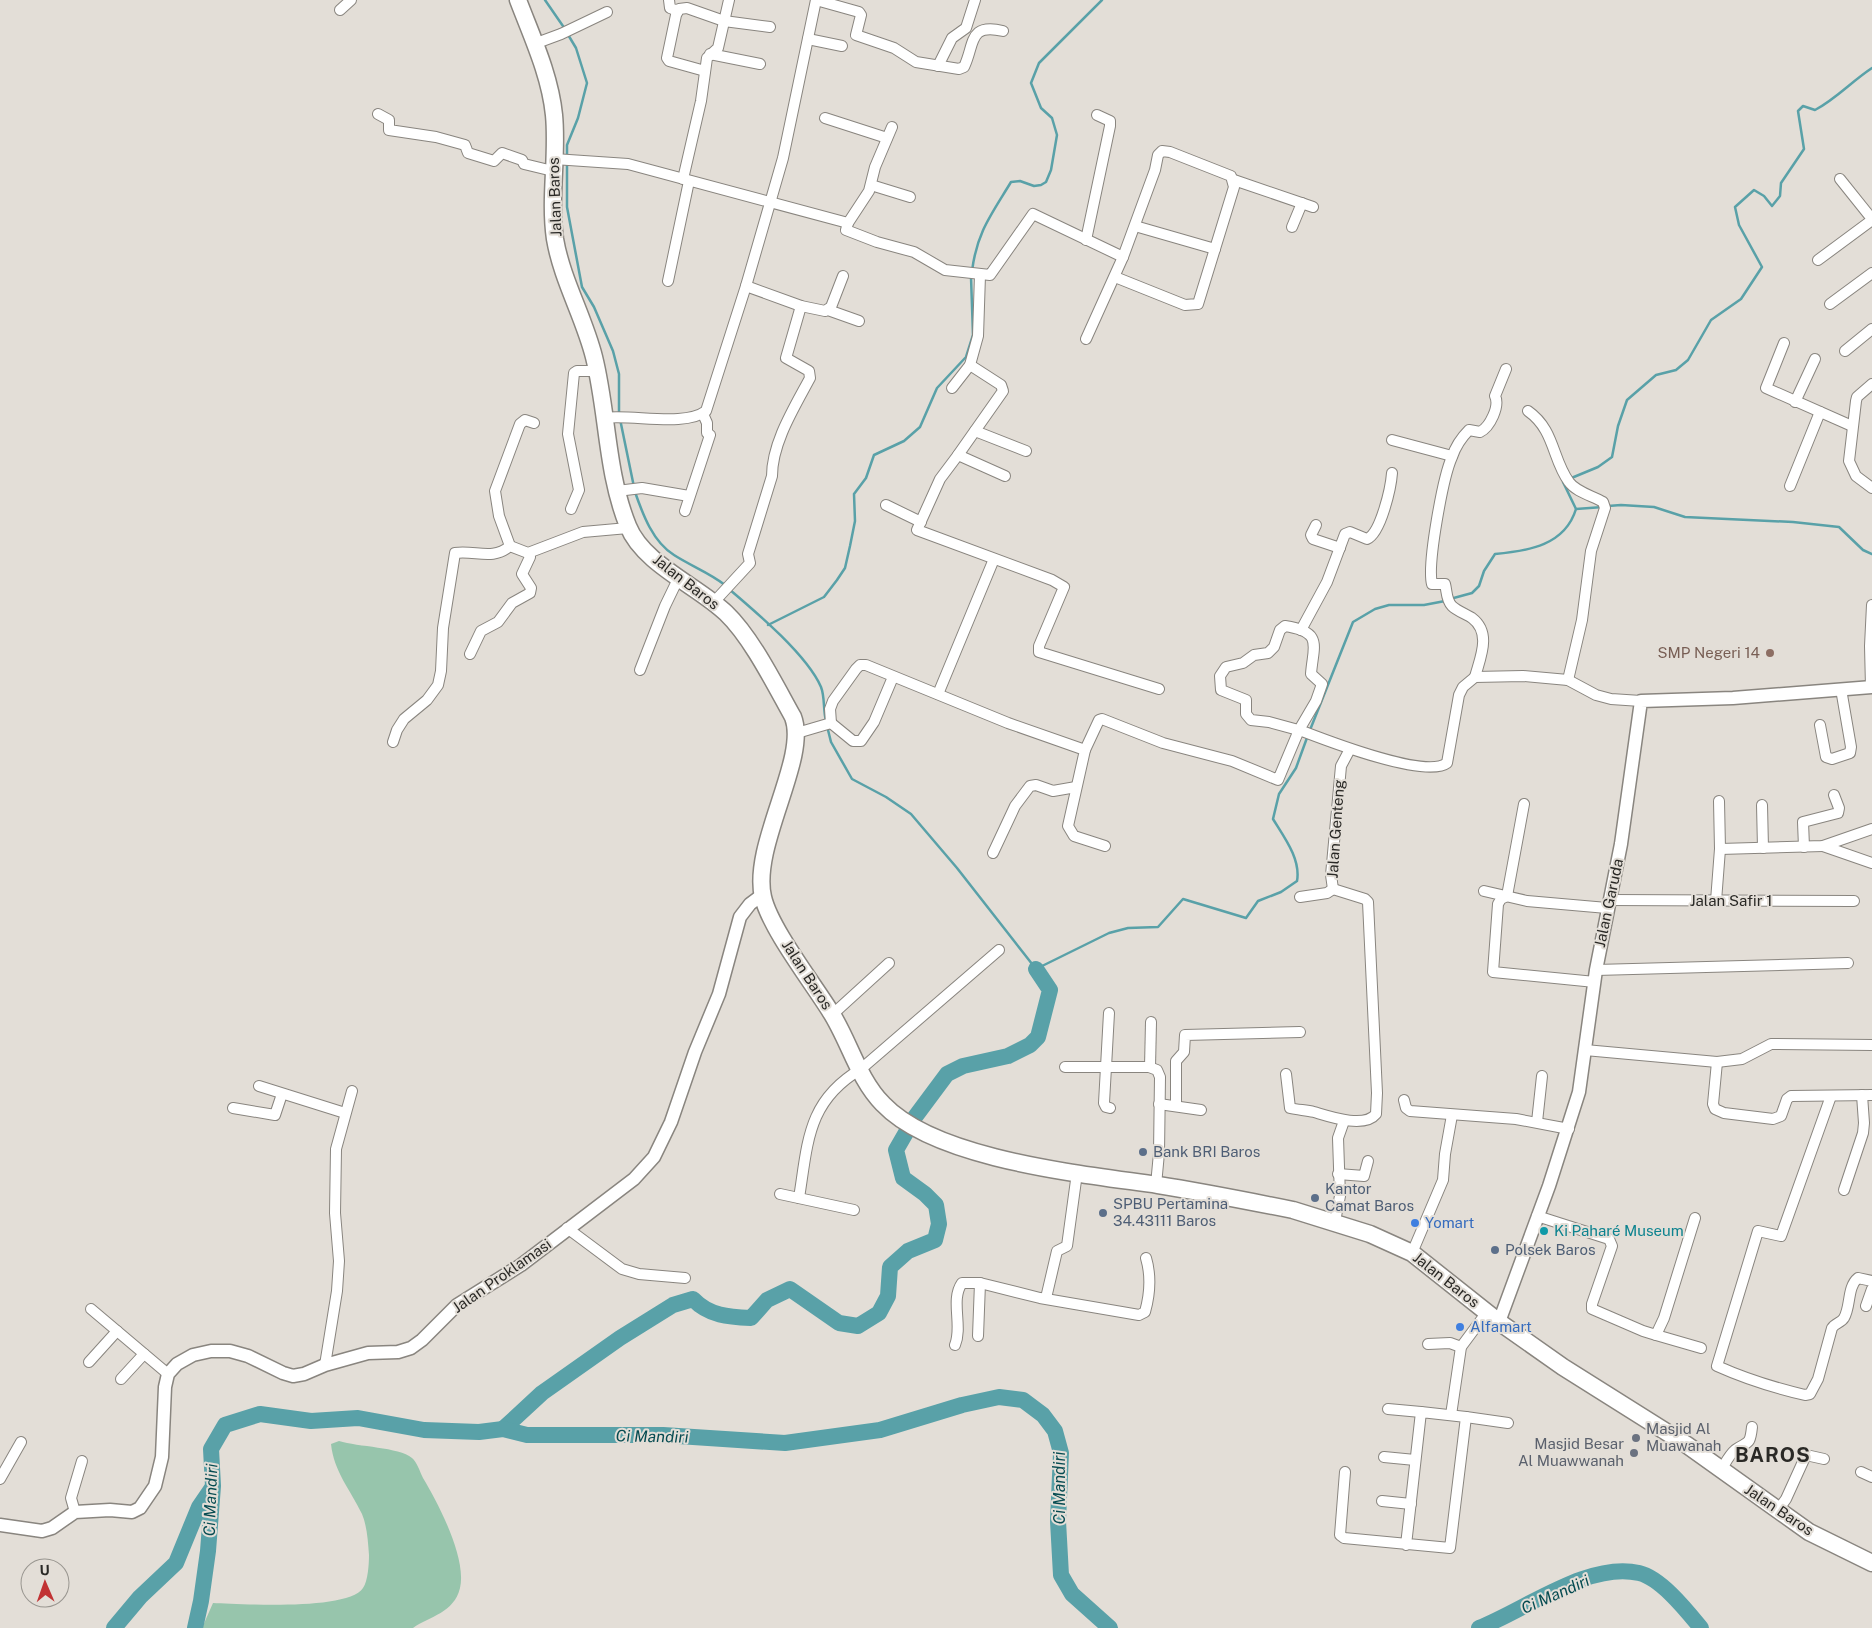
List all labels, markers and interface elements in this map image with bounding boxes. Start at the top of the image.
street label: Jalan Baros [545,157,564,237]
street label: Jalan Baros [650,550,723,613]
place label: SMP Negeri 14 [1658,644,1760,661]
marker: SMP Negeri 14 [1764,647,1776,659]
street label: Jalan Genteng [1324,779,1347,879]
street label: Jalan Garuda [1591,857,1626,949]
street label: Jalan Safir 1 [1690,892,1772,909]
street label: Jalan Baros [779,937,836,1013]
place label: Bank BRI Baros [1153,1143,1260,1160]
marker: Bank BRI Baros [1137,1146,1149,1158]
place label: Kantor Camat Baros [1325,1180,1414,1214]
marker: Kantor Camat Baros [1309,1192,1321,1204]
place label: SPBU Pertamina 34.43111 Baros [1113,1195,1228,1229]
marker: SPBU Pertamina 34.43111 Baros [1097,1207,1109,1219]
place label: Yomart [1425,1214,1475,1231]
marker: Yomart [1409,1217,1421,1229]
place label: Ki Paharé Museum [1554,1222,1684,1239]
marker: Ki Paharé Museum [1538,1225,1550,1237]
street label: Jalan Proklamasi [449,1235,554,1316]
place label: Polsek Baros [1505,1241,1596,1258]
marker: Polsek Baros [1489,1244,1501,1256]
street label: Jalan Baros [1410,1248,1483,1311]
place label: Alfamart [1470,1318,1532,1335]
marker: Alfamart [1454,1321,1466,1333]
place label: Masjid Al Muawanah [1646,1420,1721,1454]
water label: Ci Mandiri [615,1426,689,1447]
marker: Masjid Al Muawanah [1630,1432,1642,1444]
place label: Masjid Besar Al Muawwanah [1518,1435,1624,1469]
district label: BAROS [1735,1443,1811,1467]
marker: Masjid Besar Al Muawwanah [1628,1447,1640,1459]
water label: Ci Mandiri [1050,1452,1069,1524]
water label: Ci Mandiri [200,1463,221,1537]
street label: Jalan Baros [1742,1480,1817,1539]
north arrow [20,1558,70,1608]
text: U [39,1562,50,1578]
water label: Ci Mandiri [1518,1571,1592,1618]

